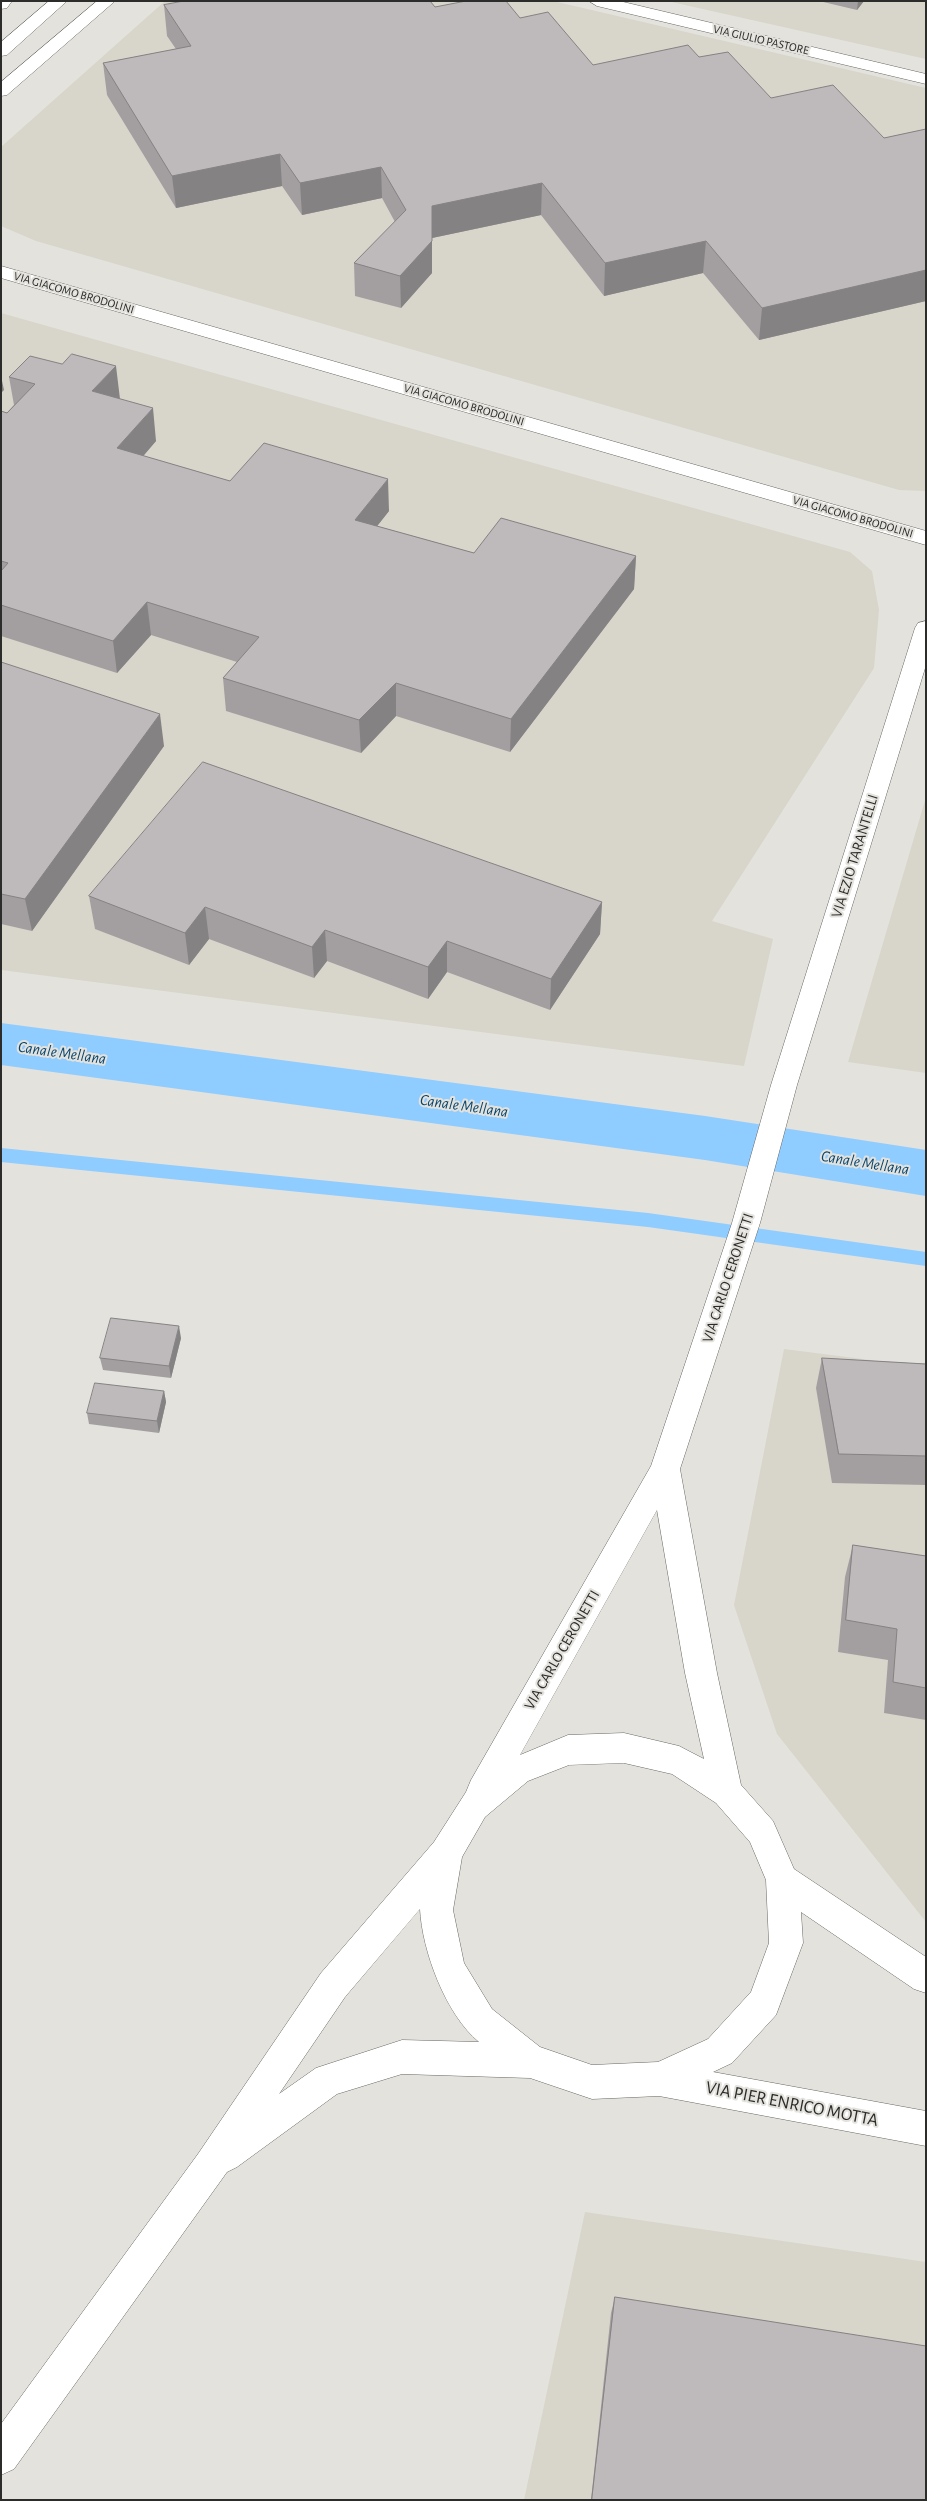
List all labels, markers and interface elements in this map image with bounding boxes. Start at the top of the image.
street label: VIA GIULIO PASTORE [712,22,810,58]
street label: VIA GIACOMO BRODOLINI [12,269,136,317]
street label: VIA GIACOMO BRODOLINI [402,381,526,429]
street label: VIA GIACOMO BRODOLINI [791,493,915,541]
street label: VIA EZIO TARANTELLI [828,792,882,920]
water label: Canale Mellana [17,1037,107,1069]
water label: Canale Mellana [419,1090,509,1122]
water label: Canale Mellana [820,1147,910,1179]
street label: VIA CARLO CERONETTI [699,1211,757,1345]
street label: VIA CARLO CERONETTI [520,1587,604,1713]
street label: VIA PIER ENRICO MOTTA [704,2077,880,2131]

